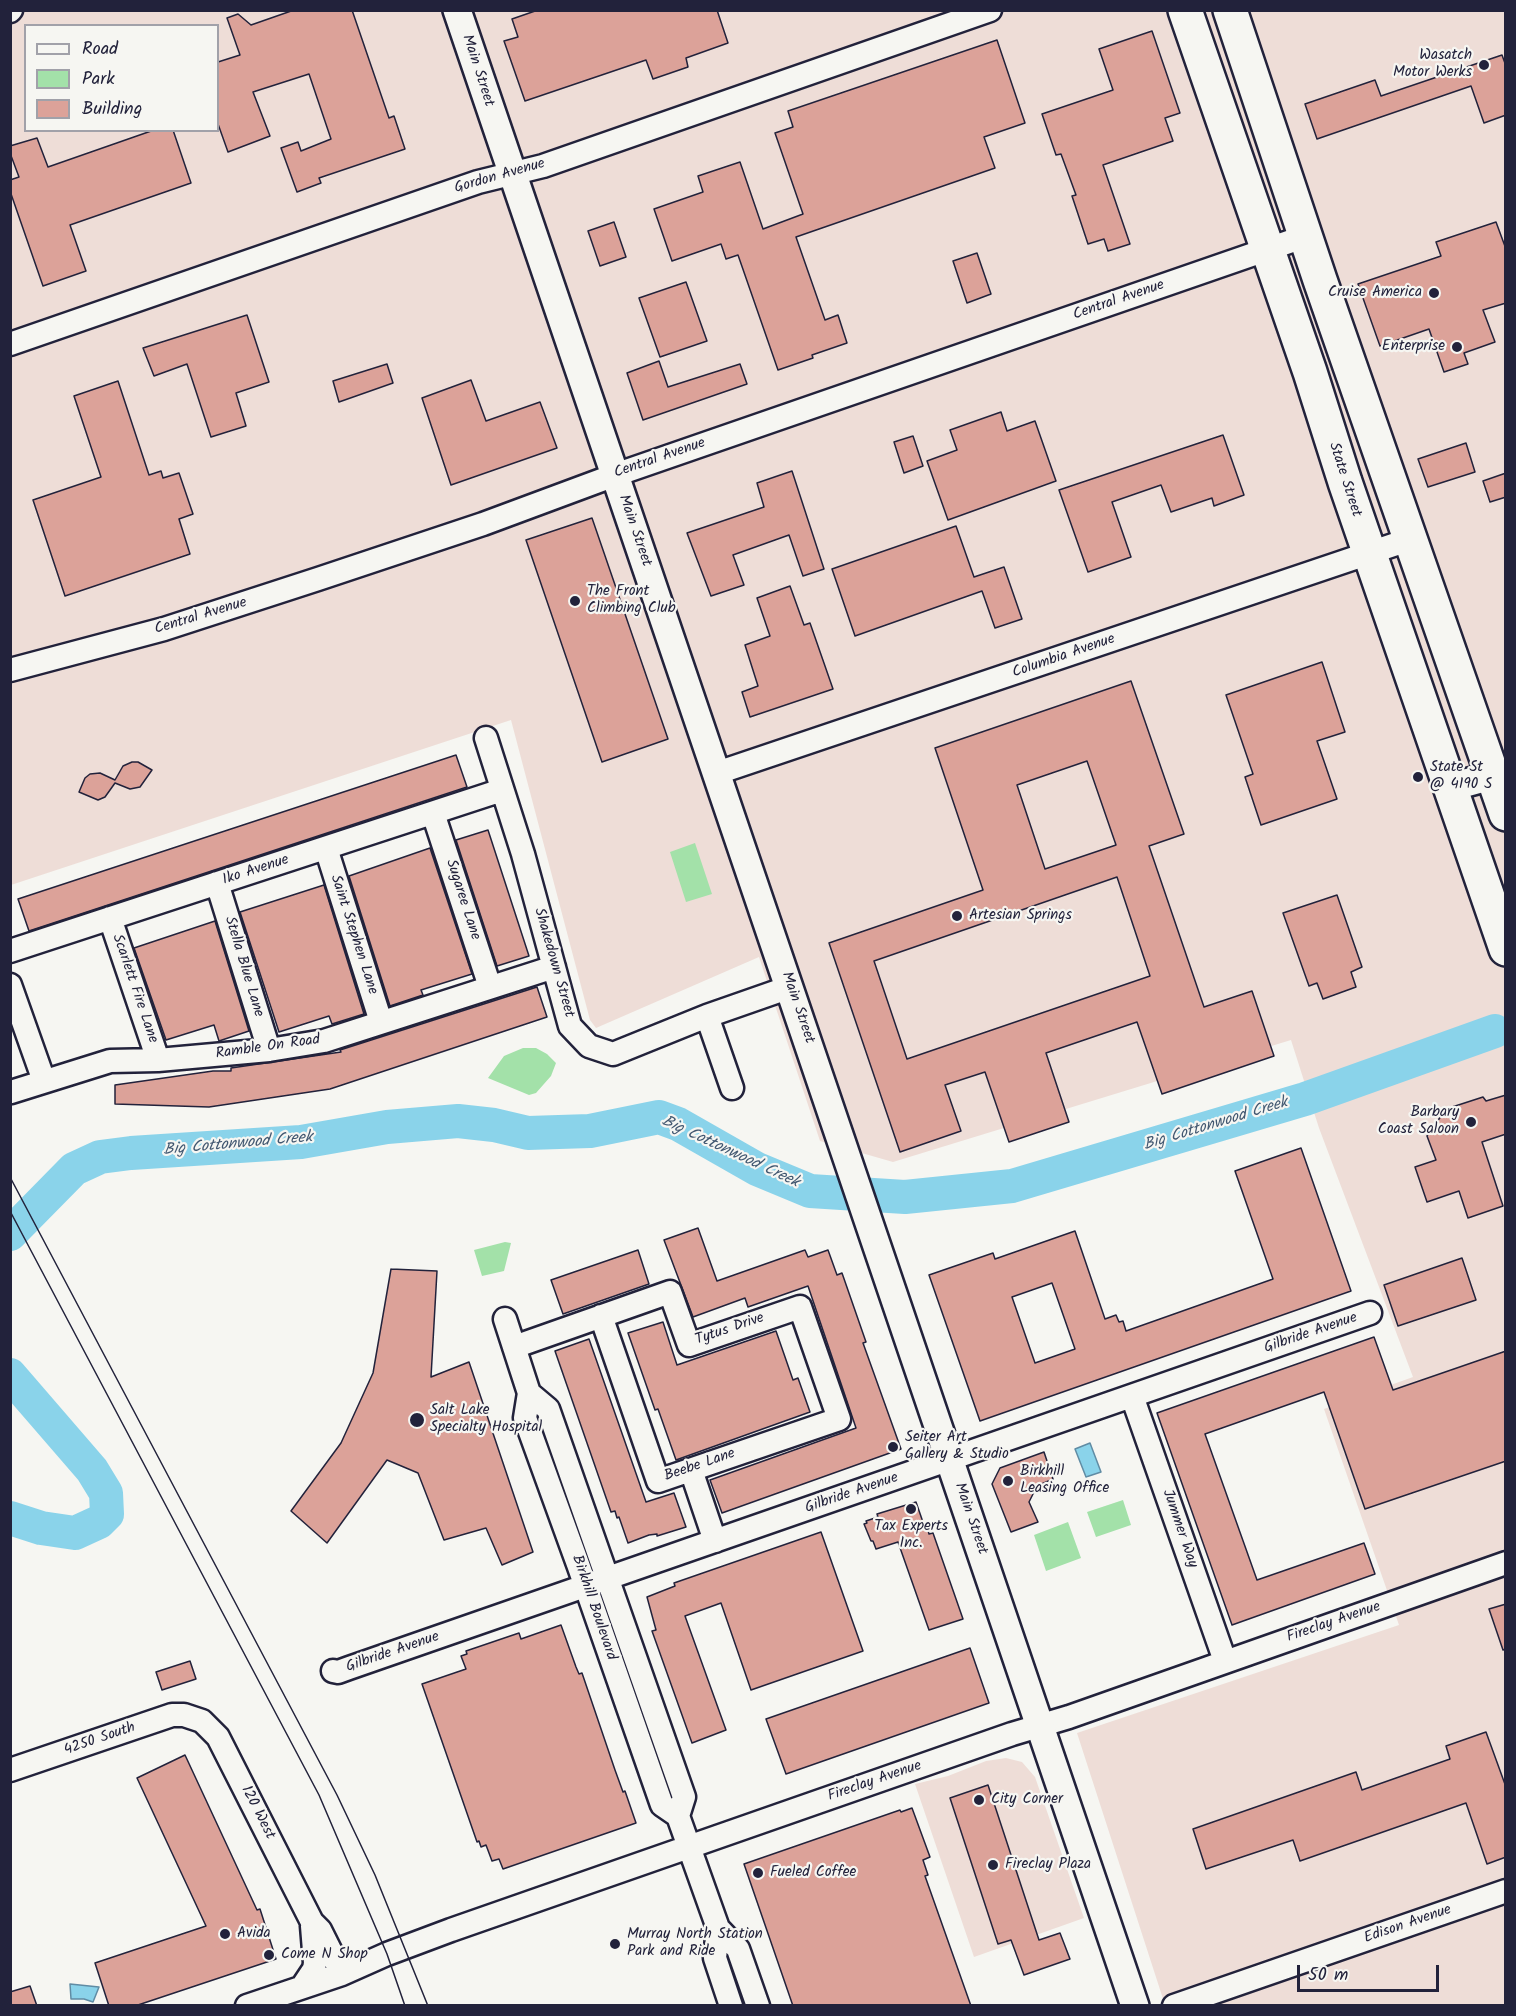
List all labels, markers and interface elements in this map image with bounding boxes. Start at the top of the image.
legend [24,24,219,132]
street label: Main Street [457,33,497,109]
text: Road [82,35,118,64]
place label: Wasatch Motor Werks [1393,47,1472,82]
marker: Wasatch Motor Werks [1477,58,1491,72]
text: Park [82,65,115,94]
text: Building [82,95,142,124]
street label: Gordon Avenue [453,155,547,199]
street label: Central Avenue [1071,277,1167,325]
place label: Cruise America [1328,284,1422,302]
marker: Cruise America [1427,286,1441,300]
place label: Enterprise [1382,338,1445,356]
marker: Enterprise [1450,340,1464,354]
street label: Central Avenue [612,435,708,483]
street label: State Street [1323,440,1365,520]
street label: Main Street [613,493,655,569]
place label: The Front Climbing Club [587,583,675,618]
street label: Central Avenue [153,594,249,640]
marker: The Front Climbing Club [568,594,582,608]
street label: Columbia Avenue [1010,631,1118,683]
place label: State St @ 4190 S [1430,759,1492,794]
marker: State St @ 4190 S [1411,770,1425,784]
street label: Iko Avenue [221,852,291,890]
street label: Sugaree Lane [440,857,484,943]
street label: Saint Stephen Lane [325,873,381,997]
street label: Shakedown Street [529,906,577,1020]
place label: Artesian Springs [969,907,1072,925]
marker: Artesian Springs [950,909,964,923]
street label: Stella Blue Lane [219,915,267,1019]
street label: Scarlett Fire Lane [107,932,161,1046]
street label: Main Street [776,970,818,1046]
street label: Ramble On Road [215,1032,321,1064]
water label: Big Cottonwood Creek [1142,1094,1290,1156]
place label: Barbary Coast Saloon [1378,1104,1459,1139]
water label: Big Cottonwood Creek [658,1113,802,1193]
marker: Barbary Coast Saloon [1464,1115,1478,1129]
water label: Big Cottonwood Creek [163,1129,313,1161]
street label: Tytus Drive [693,1310,767,1350]
street label: Gilbride Avenue [1262,1310,1360,1358]
place label: Salt Lake Specialty Hospital [430,1402,542,1437]
marker: Salt Lake Specialty Hospital [408,1411,426,1429]
place label: Seiter Art Gallery & Studio [905,1429,1009,1464]
marker: Seiter Art Gallery & Studio [886,1440,900,1454]
street label: Beebe Lane [662,1445,738,1487]
place label: Birkhill Leasing Office [1020,1463,1109,1498]
street label: Gilbride Avenue [803,1470,901,1518]
marker: Birkhill Leasing Office [1001,1474,1015,1488]
street label: Main Street [949,1481,991,1557]
street label: Jummer Way [1157,1487,1201,1571]
marker: Tax Experts Inc. [904,1502,918,1516]
place label: Tax Experts Inc. [874,1518,948,1553]
street label: Birkhill Boulevard [567,1553,619,1663]
street label: Fireclay Avenue [1285,1599,1383,1647]
street label: Gilbride Avenue [344,1629,442,1677]
street label: 4250 South [62,1719,138,1761]
street label: Fireclay Avenue [826,1758,924,1806]
street label: 120 West [236,1783,278,1843]
place label: City Corner [991,1791,1063,1809]
marker: City Corner [972,1793,986,1807]
place label: Fireclay Plaza [1005,1856,1091,1874]
marker: Fireclay Plaza [986,1858,1000,1872]
place label: Fueled Coffee [770,1864,856,1882]
marker: Fueled Coffee [751,1866,765,1880]
street label: Edison Avenue [1362,1902,1454,1948]
place label: Avida [237,1925,271,1943]
place label: Murray North Station Park and Ride [627,1926,763,1961]
marker: Avida [218,1927,232,1941]
marker: Murray North Station Park and Ride [608,1937,622,1951]
place label: Come N Shop [281,1946,368,1964]
marker: Come N Shop [262,1948,276,1962]
scale bar [1300,1953,1442,1991]
text: 50 m [1308,1961,1348,1990]

